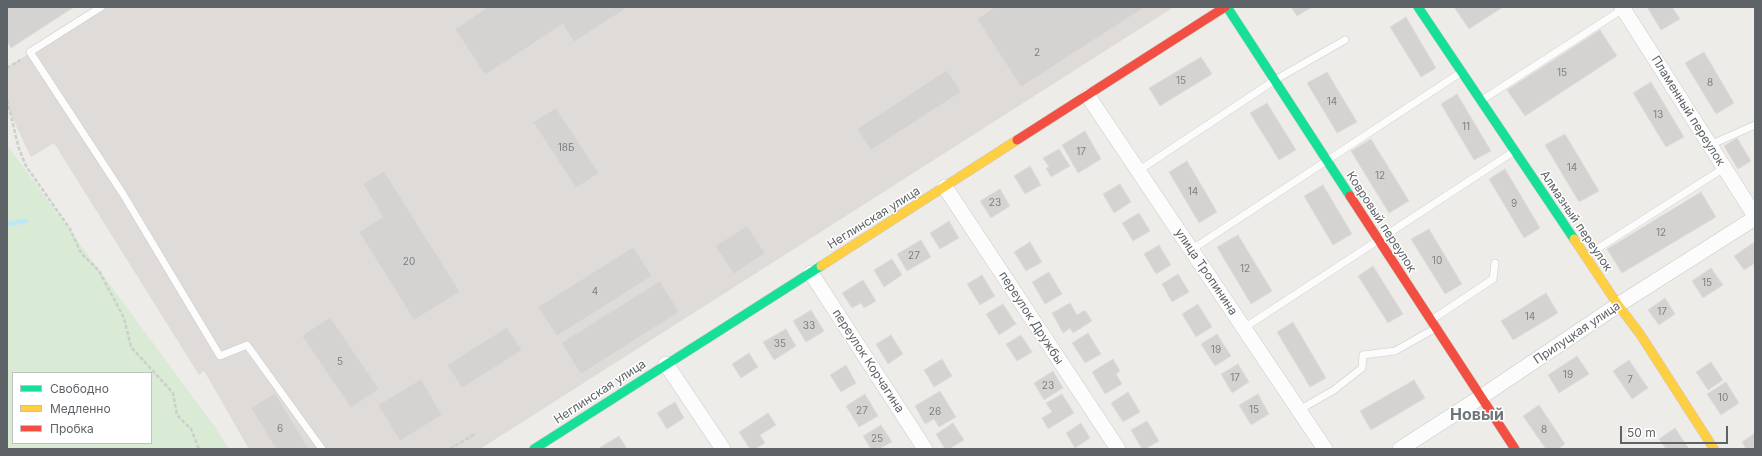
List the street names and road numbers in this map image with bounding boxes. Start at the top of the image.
street label: Пламенный переулок [1648,53,1728,169]
street label: Алмазный переулок [1537,168,1615,274]
street label: Ковровый переулок [1343,169,1419,275]
street label: Неглинская улица [825,184,923,252]
street label: улица Тропинина [1172,226,1240,318]
street label: переулок Дружбы [996,269,1066,367]
street label: Прилуцкая улица [1531,299,1623,367]
street label: переулок Корчагина [829,307,907,415]
street label: Неглинская улица [551,357,649,427]

